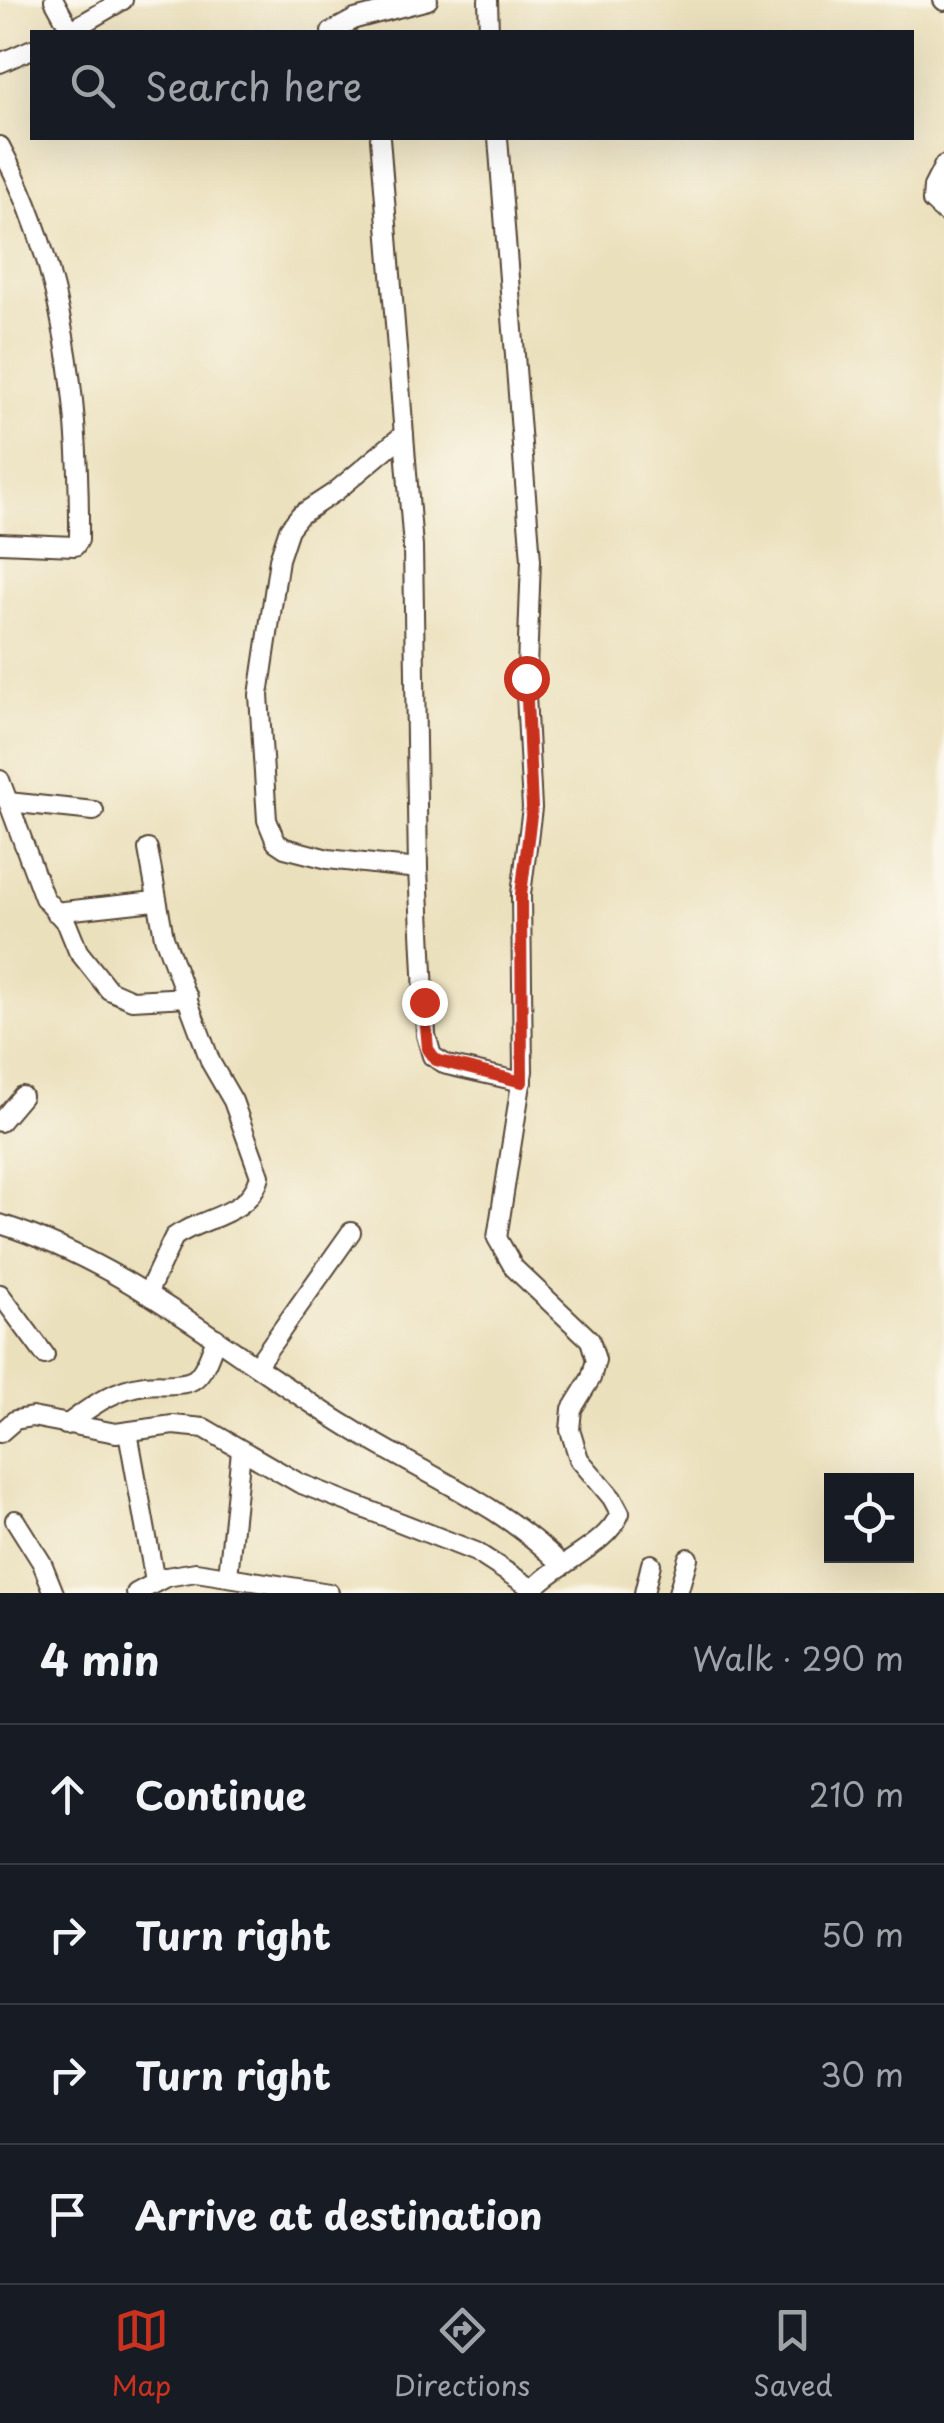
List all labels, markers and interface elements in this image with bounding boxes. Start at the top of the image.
search box [30,30,914,140]
text: Search here [145,57,362,114]
icon: search [65,58,120,113]
route start [504,656,550,702]
route end [402,980,448,1026]
map controls [824,1473,914,1563]
button: locate [824,1473,914,1563]
text: 4 min [40,1627,160,1690]
text: Walk · 290 m [692,1634,904,1682]
text: Continue [135,1766,306,1823]
icon: ahead [40,1767,95,1822]
text: 210 m [809,1770,904,1818]
text: Turn right [135,1906,331,1963]
icon: right [40,1907,95,1962]
text: 50 m [821,1910,904,1958]
text: Turn right [135,2046,331,2103]
icon: right [40,2047,95,2102]
text: 30 m [820,2050,904,2098]
text: Arrive at destination [135,2186,543,2243]
icon: arrive [40,2187,95,2242]
tab: Map [111,2303,171,2406]
tab: Directions [394,2303,530,2406]
tab: Saved [753,2303,833,2406]

